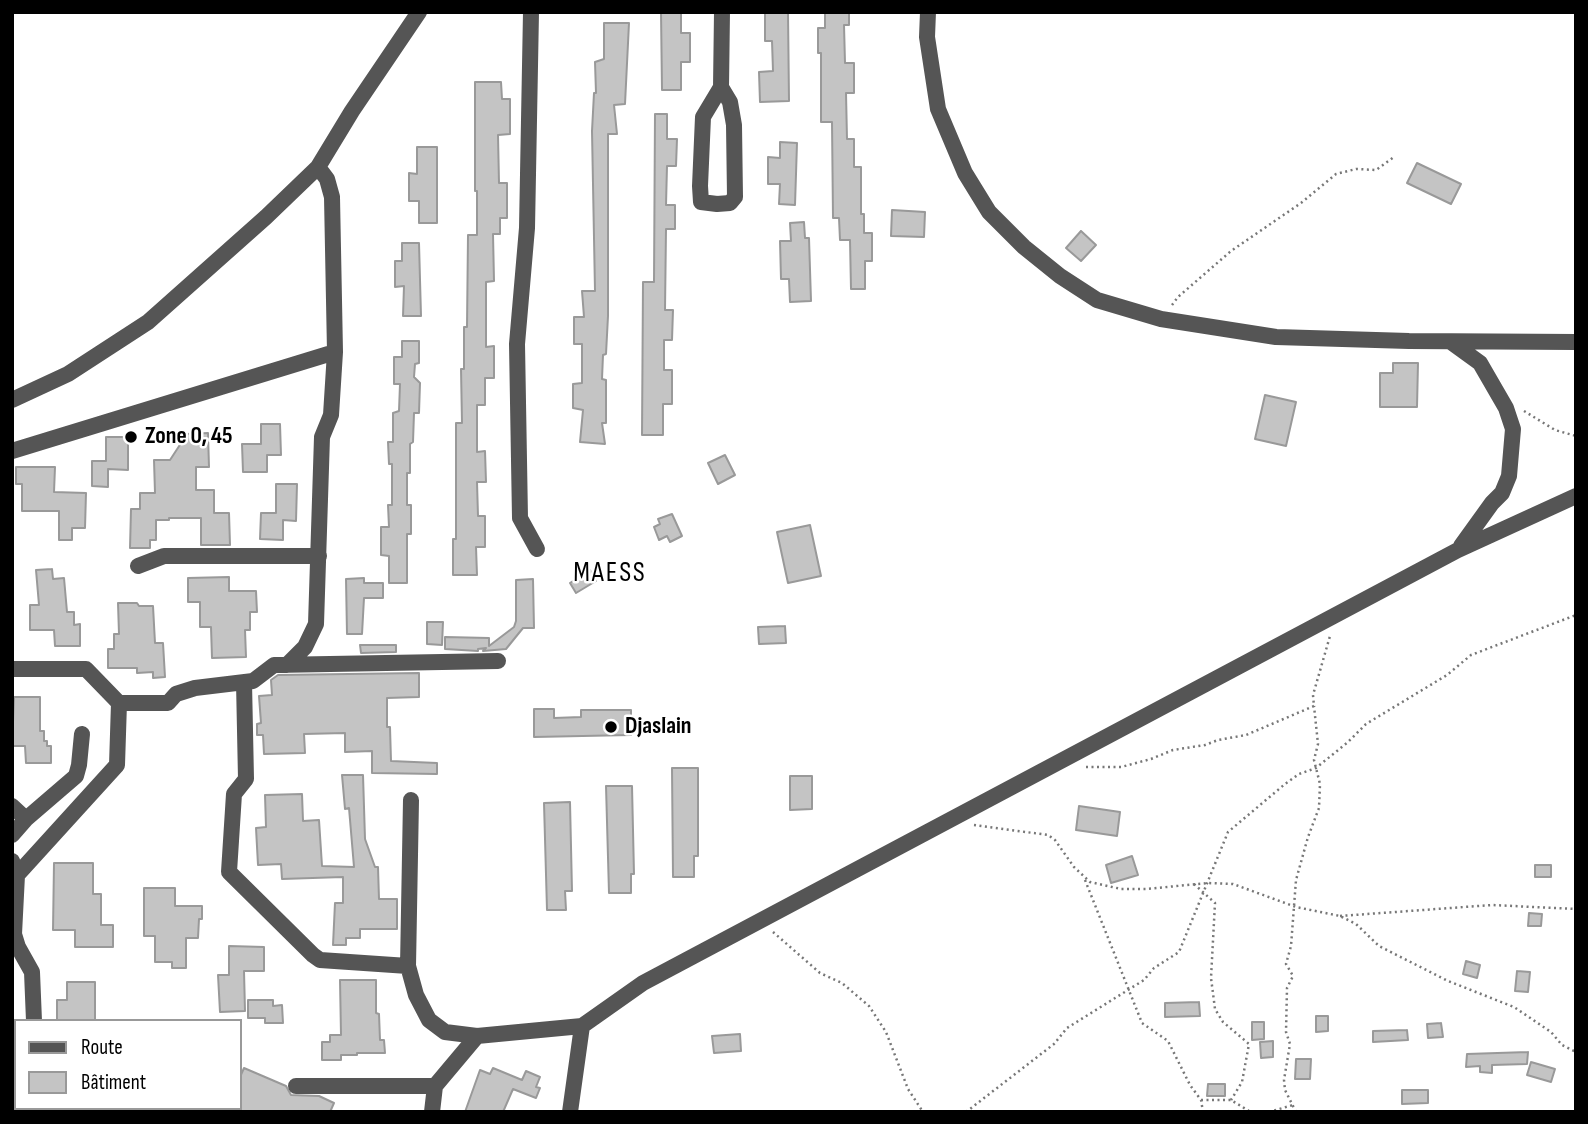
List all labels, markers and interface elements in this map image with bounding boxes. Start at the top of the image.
place label: Zone 0, 45 [145,423,233,451]
marker: Zone 0, 45 [123,429,139,445]
district label: MAESS [574,557,646,591]
place label: Djaslain [625,713,692,741]
marker: Djaslain [603,719,619,735]
legend [14,1019,242,1110]
text: Route [81,1035,123,1060]
text: Bâtiment [81,1070,146,1095]

